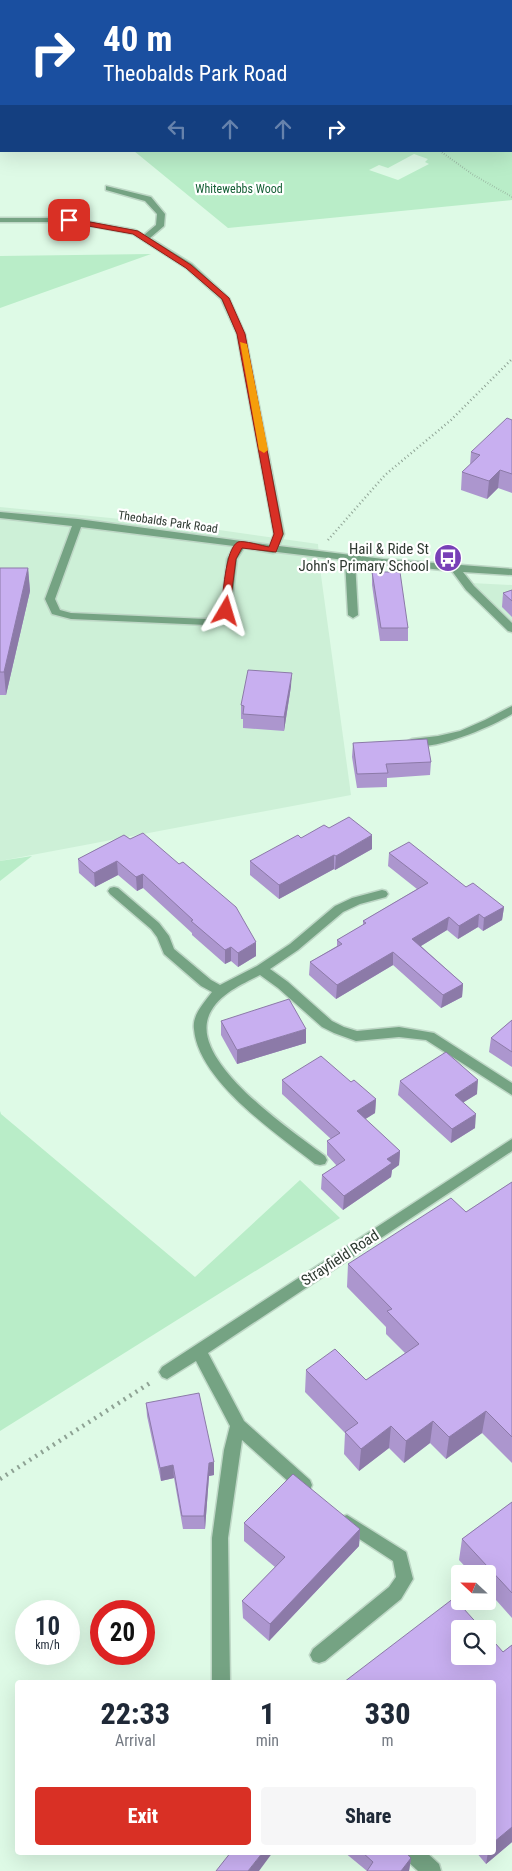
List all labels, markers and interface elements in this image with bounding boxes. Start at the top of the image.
text: 40 m [103,19,172,60]
icon: right [20,20,85,85]
text: Theobalds Park Road [103,61,287,86]
icon: left [163,115,191,143]
icon: ahead [216,115,244,143]
icon: ahead [269,115,297,143]
icon: right [322,115,350,143]
park label: Whitewebbs Wood [195,182,283,196]
pin [48,199,90,241]
icon: arrive [55,206,83,234]
street label: Theobalds Park Road [117,508,219,536]
place label: Hail & Ride St John's Primary School [299,540,429,575]
bus stop icon: Hail & Ride St John's Primary School [433,543,463,573]
position arrow [199,584,251,636]
street label: Strayfield Road [298,1226,382,1290]
north arrow [451,1565,496,1610]
map controls [451,1565,496,1665]
speed limit sign: 20 [90,1600,155,1665]
text: 10 [35,1612,60,1641]
button: search [451,1620,496,1665]
text: km/h [35,1638,60,1652]
text: 22:33 [101,1696,170,1731]
text: 1 [260,1696,275,1731]
text: 330 [365,1696,410,1731]
text: Arrival [115,1731,156,1750]
text: min [256,1731,279,1750]
text: m [382,1731,394,1750]
button: Exit [35,1787,251,1845]
button: Share [261,1787,476,1845]

